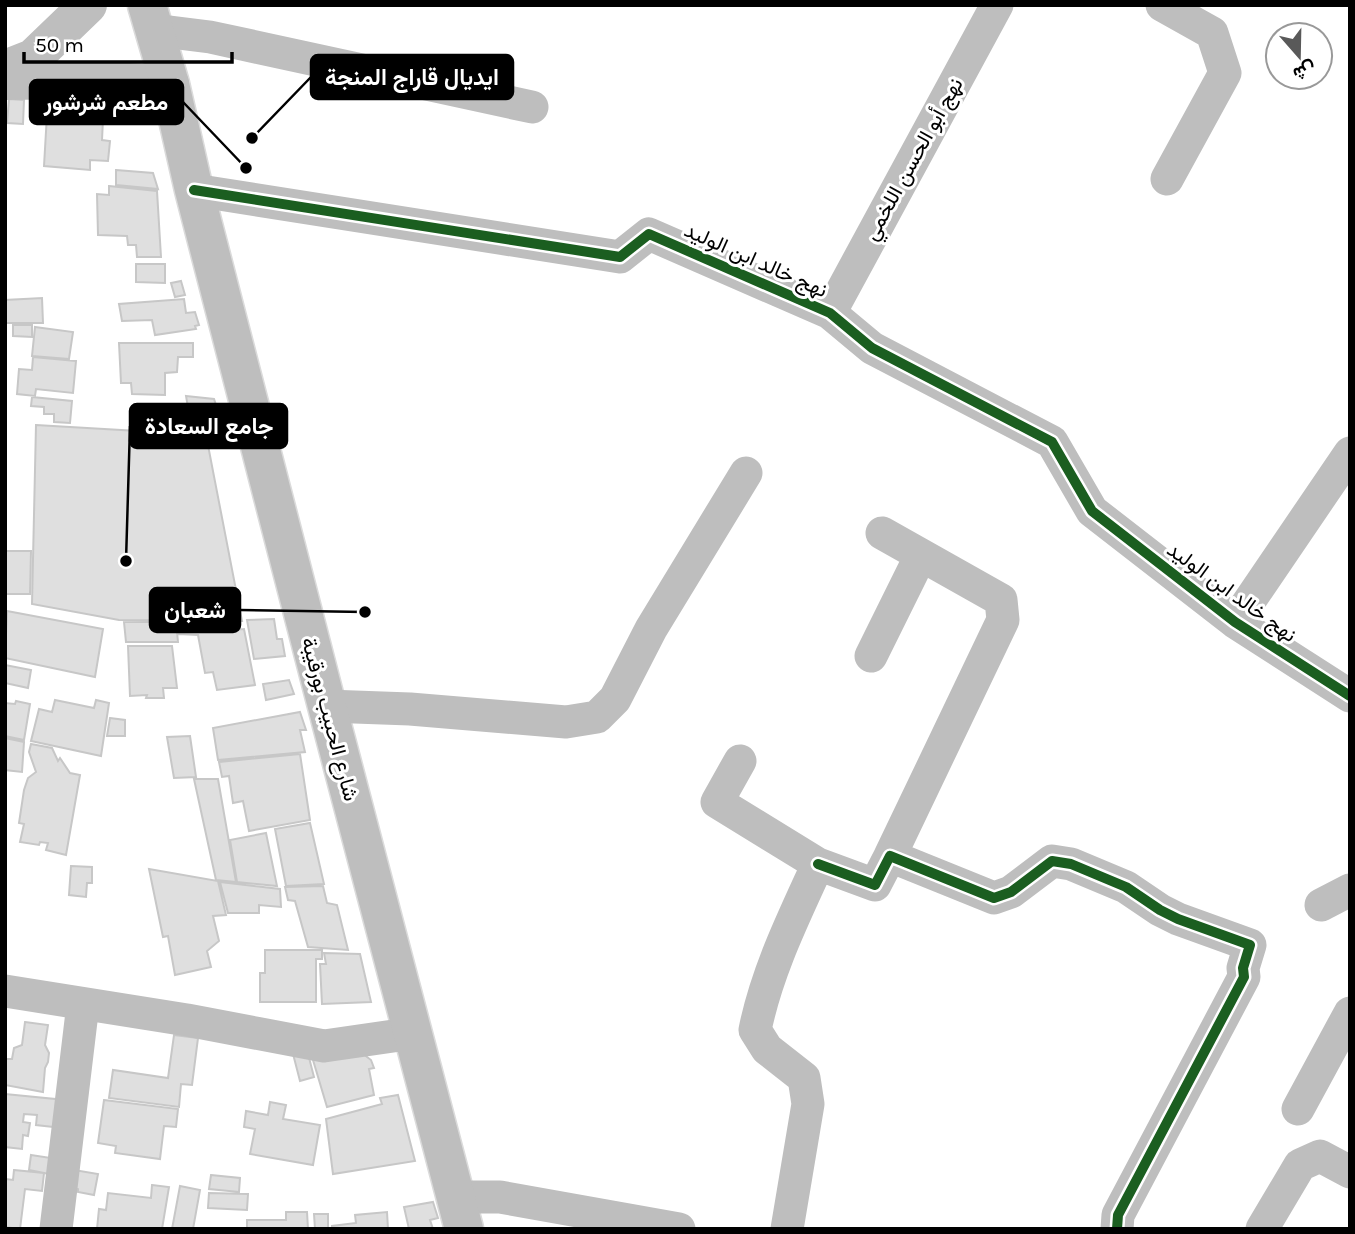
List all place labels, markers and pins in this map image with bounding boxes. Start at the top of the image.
callout: ايديال قاراج المنجة [311,55,513,99]
callout: مطعم شرشور [30,80,183,124]
callout: جامع السعادة [130,404,287,448]
callout: شعبان [150,588,240,632]

